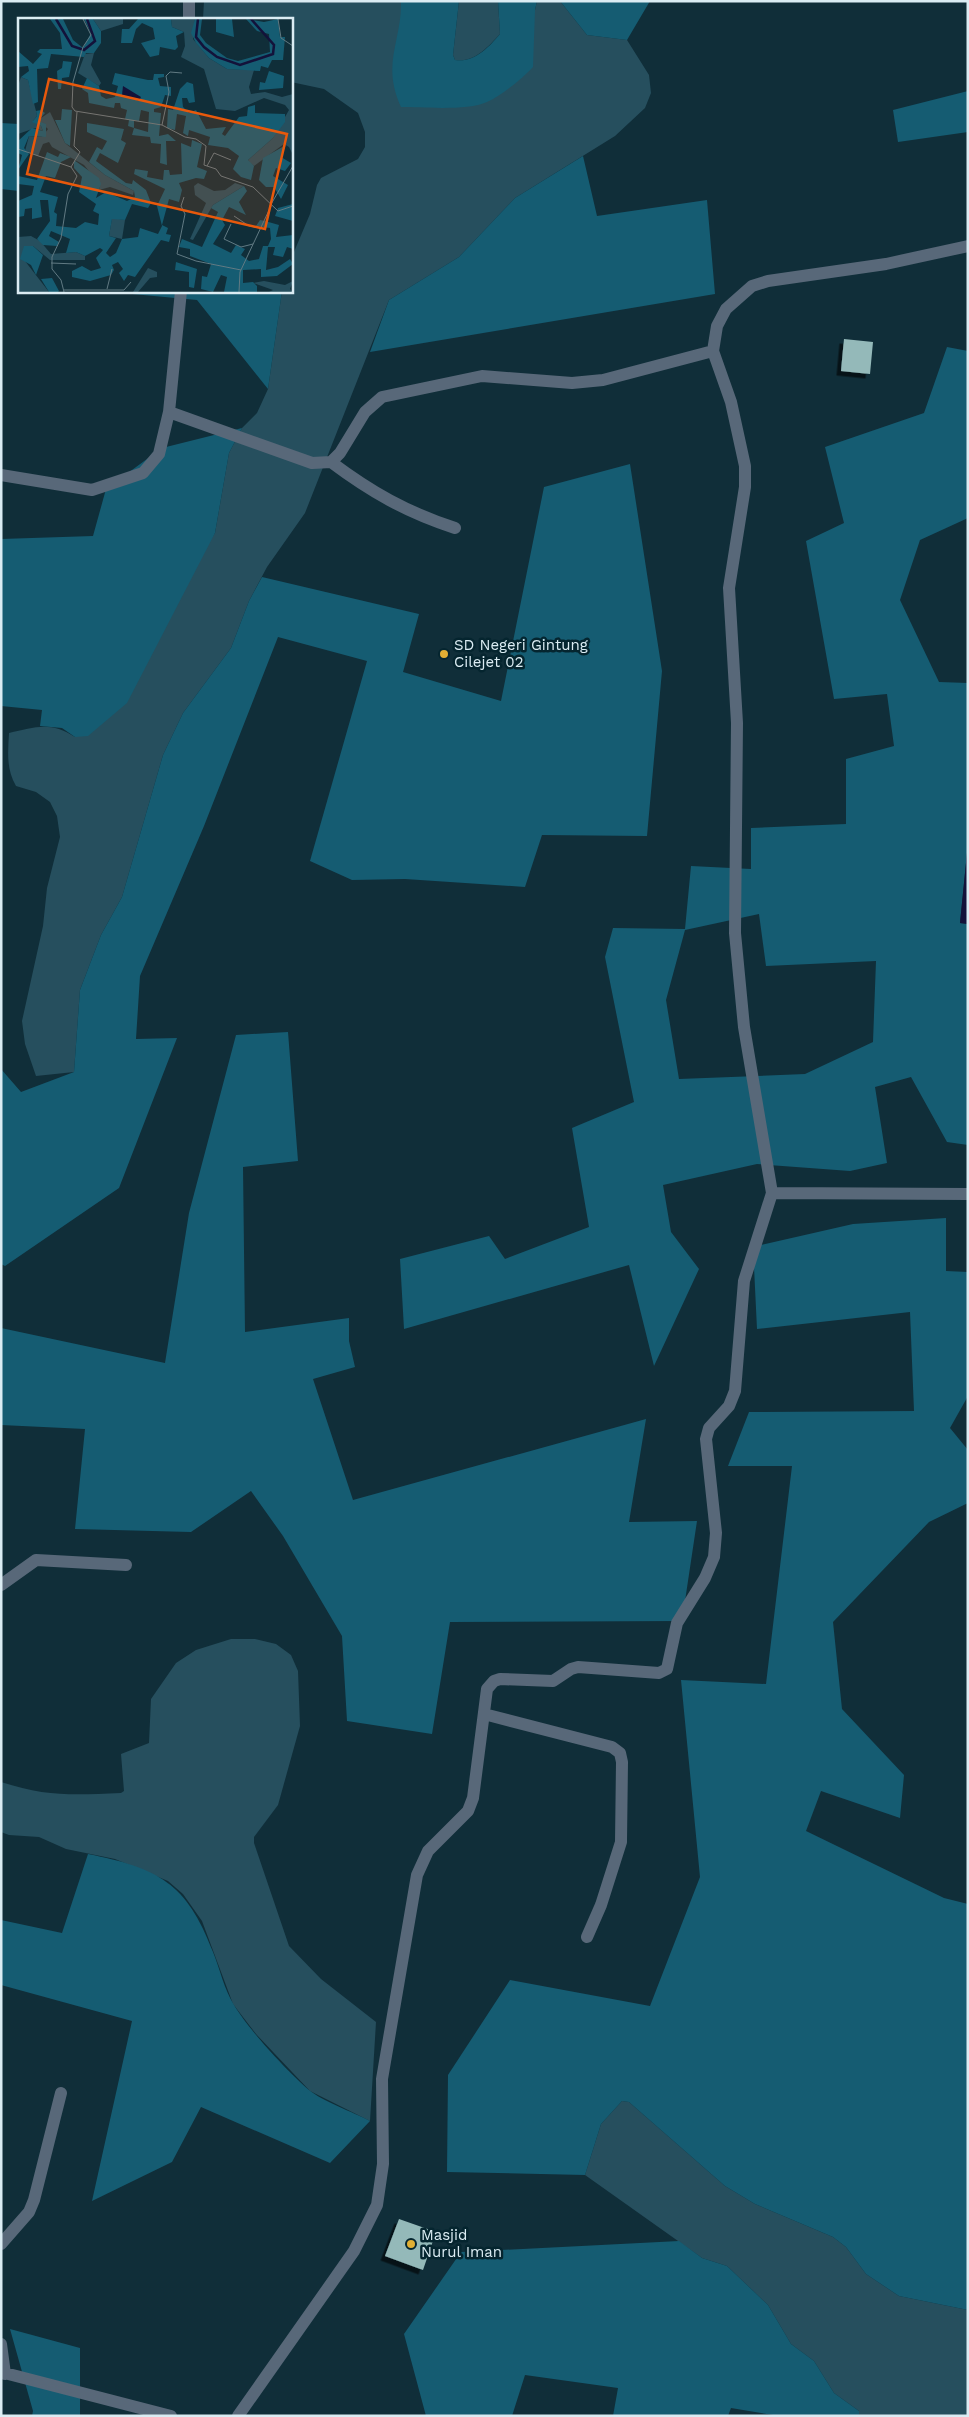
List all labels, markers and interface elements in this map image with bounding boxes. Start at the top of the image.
inset map [18,18,292,292]
place label: SD Negeri Gintung Cilejet 02 [454,636,588,671]
marker: SD Negeri Gintung Cilejet 02 [438,648,450,660]
place label: Masjid Nurul Iman [421,2226,502,2261]
marker: Masjid Nurul Iman [405,2238,417,2250]

